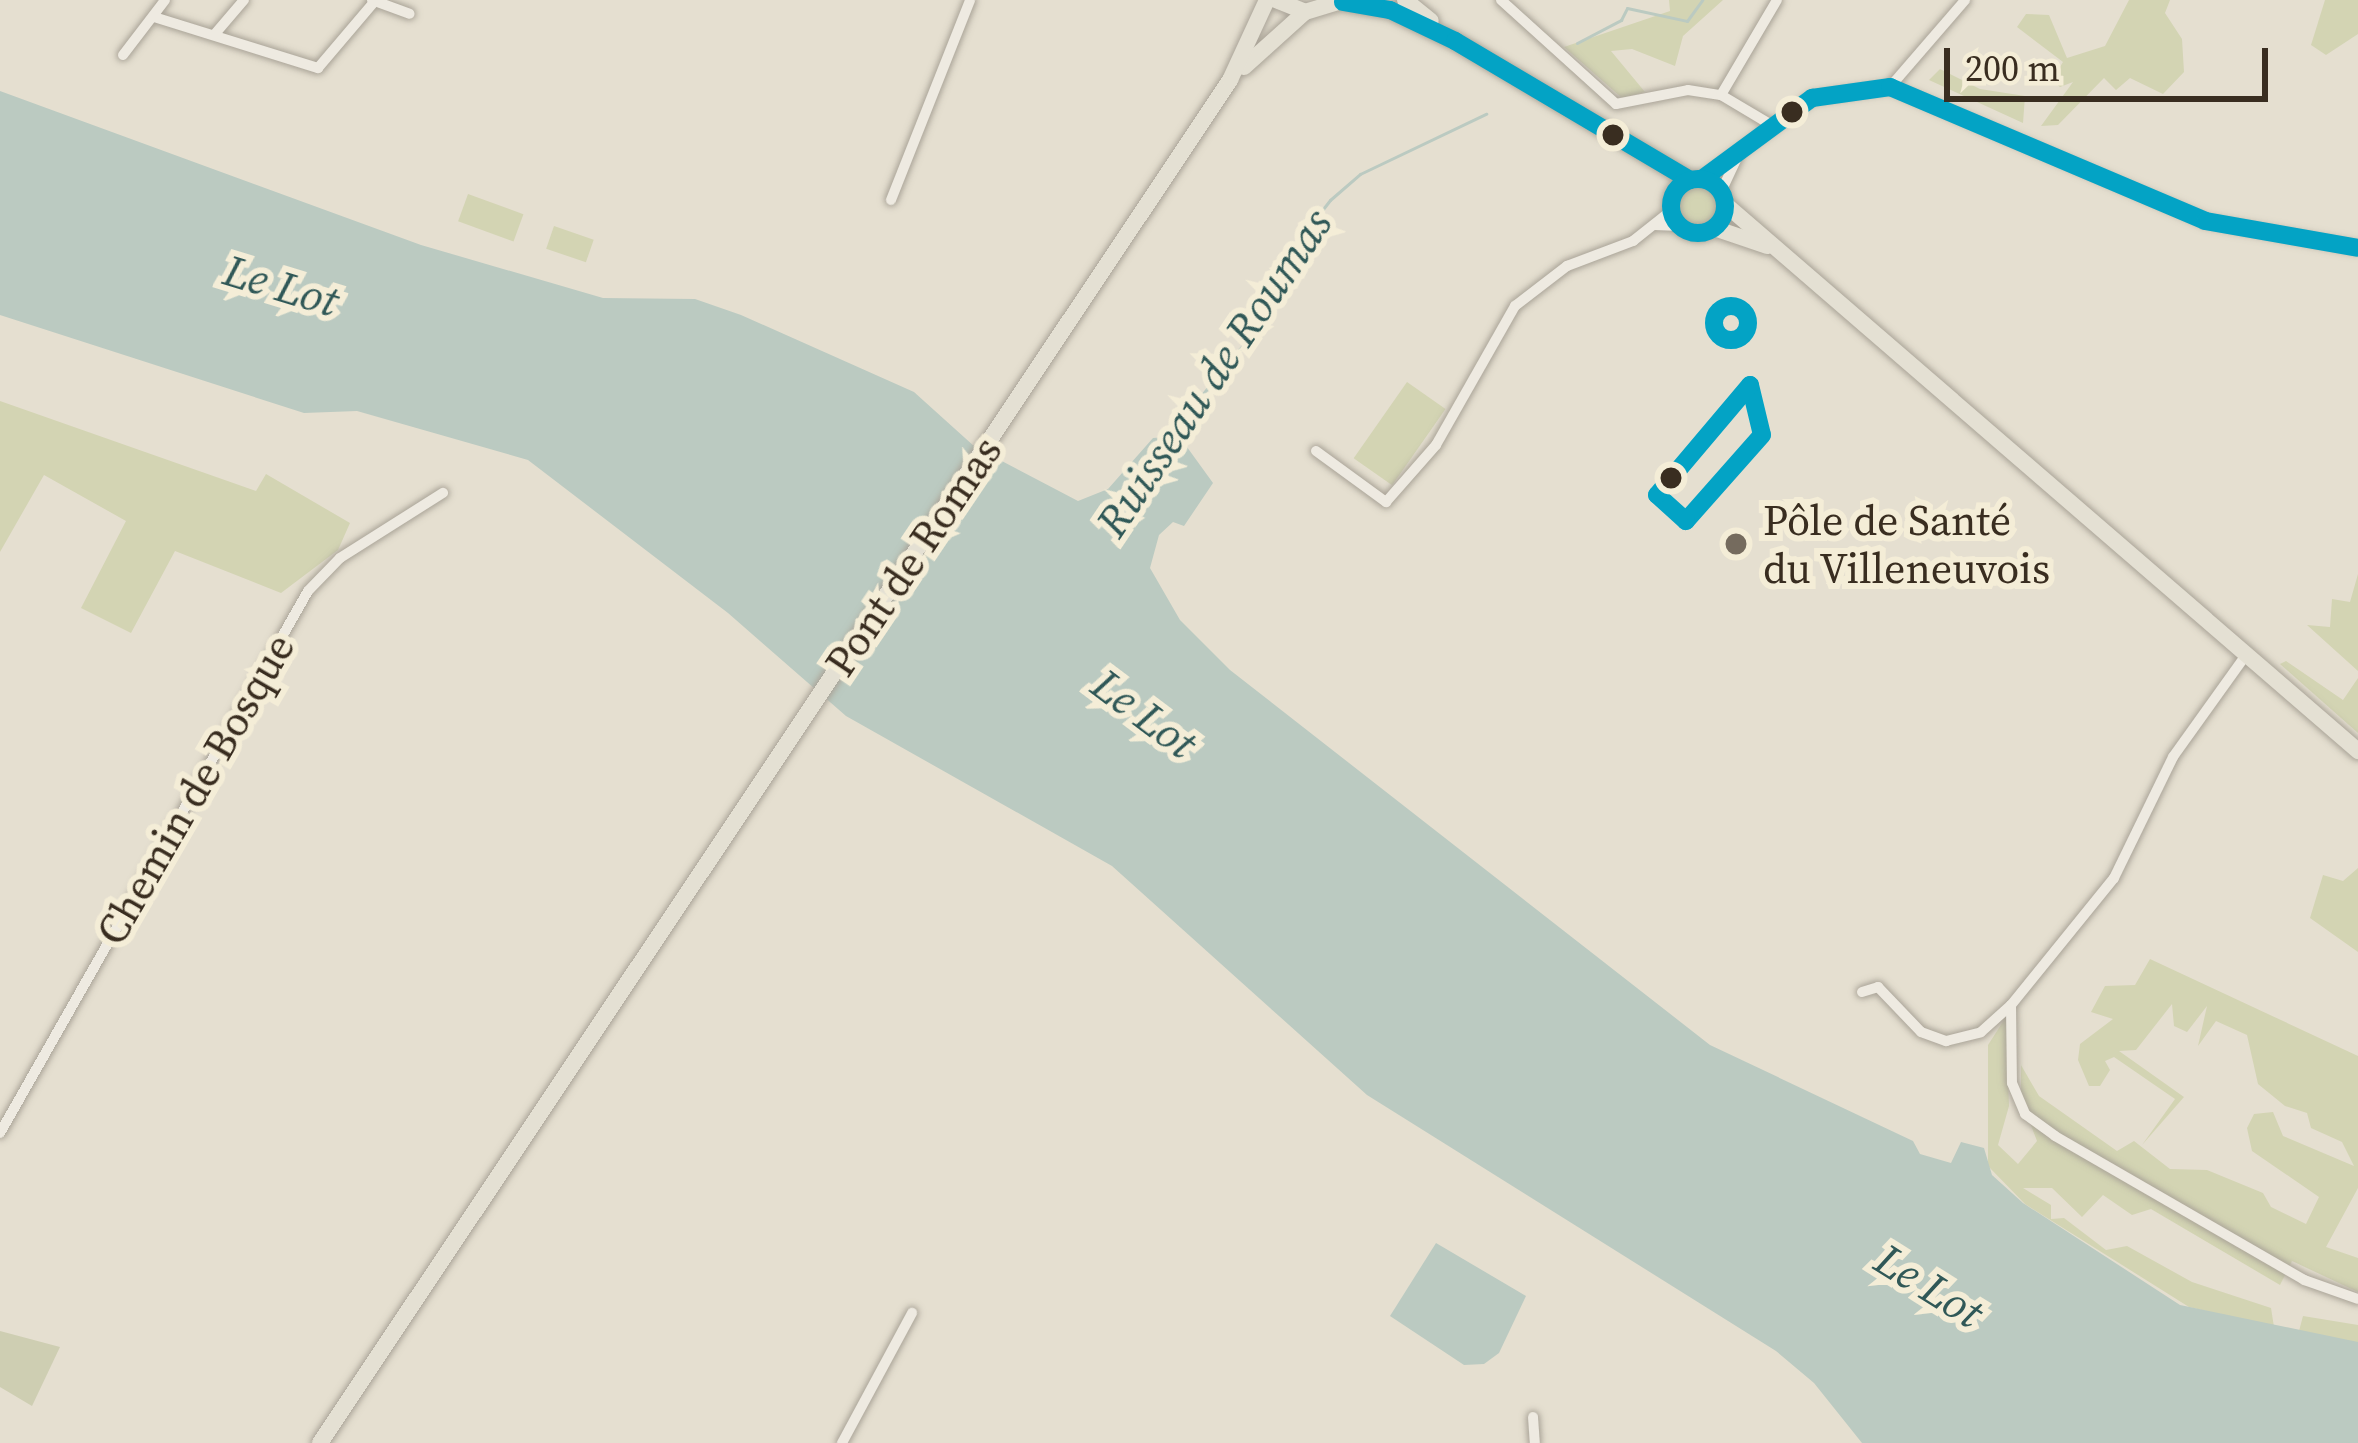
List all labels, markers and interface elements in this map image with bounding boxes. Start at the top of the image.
scale bar [1950,24,2274,98]
text: 200 m [1965,44,2060,93]
unlabelled marker [1781,101,1803,123]
unlabelled marker [1602,124,1624,146]
water label: Ruisseau de Roumas [1084,199,1344,547]
water label: Le Lot [217,243,345,329]
street label: Pont de Romas [814,427,1012,685]
unlabelled marker [1660,467,1682,489]
place label: Pôle de Santé du Villeneuvois [1763,495,2051,594]
marker: Pôle de Santé du Villeneuvois [1720,528,1752,560]
street label: Chemin de Bosque [86,625,304,953]
water label: Le Lot [1081,657,1207,771]
water label: Le Lot [1865,1232,1993,1340]

